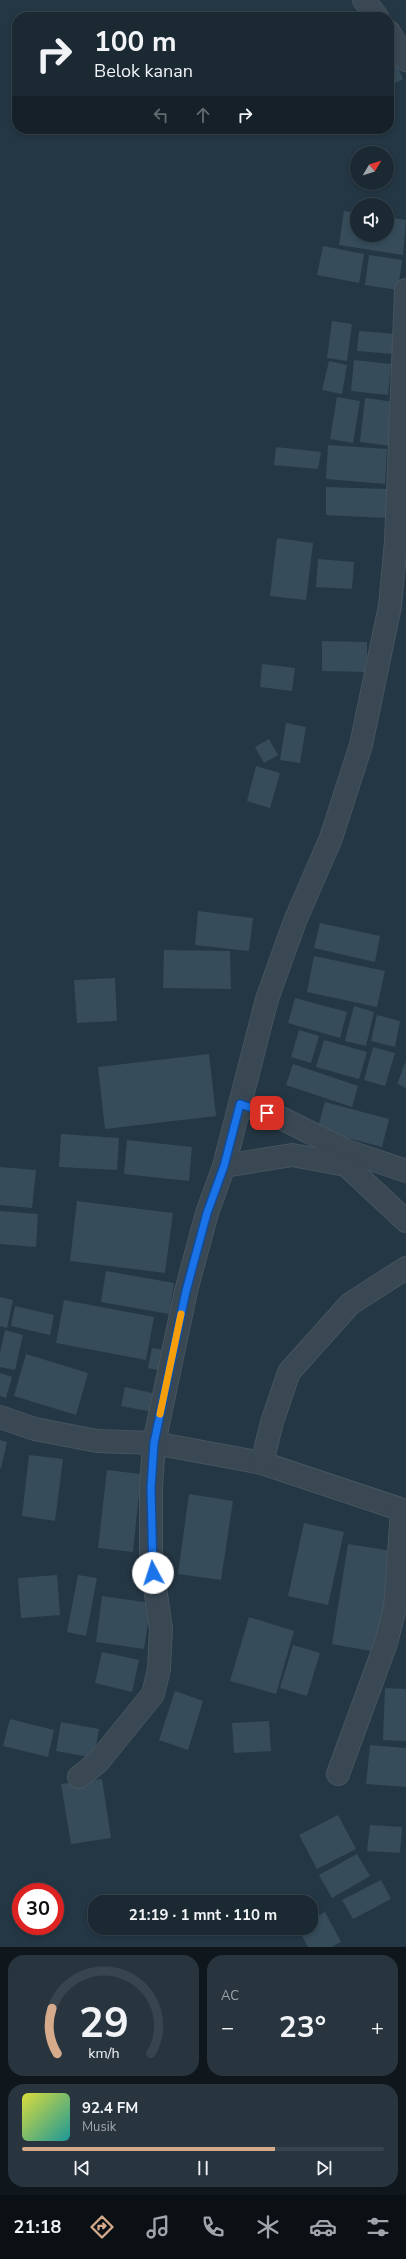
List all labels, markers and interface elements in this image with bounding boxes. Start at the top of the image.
text: 100 m [94,23,177,61]
icon: right [28,28,80,80]
text: Belok kanan [94,59,193,83]
icon: left [150,104,172,126]
icon: ahead [192,104,214,126]
icon: right [234,104,256,126]
north arrow [350,146,394,190]
map controls [350,146,394,242]
button: sound [350,198,394,242]
pin [250,1096,284,1130]
icon: arrive [256,1102,278,1124]
position arrow [132,1552,174,1594]
speed limit sign: 30 [12,1883,64,1935]
text: 21:19 · 1 mnt · 110 m [129,1905,277,1925]
text: AC [221,1987,239,2005]
text: 29 [79,1994,128,2051]
text: 23° [279,2007,326,2048]
text: − [221,2013,234,2043]
text: + [371,2013,384,2043]
text: km/h [88,2043,119,2062]
text: 92.4 FM [82,2098,138,2118]
text: Musik [82,2118,116,2136]
icon: previous [71,2157,93,2179]
icon: pause [192,2157,214,2179]
icon: next [313,2157,335,2179]
icon: directions [88,2213,116,2241]
icon: music [144,2213,172,2241]
icon: phone [199,2213,227,2241]
icon: climate [254,2213,282,2241]
icon: car [309,2213,337,2241]
icon: filters [364,2213,392,2241]
text: 21:18 [14,2215,61,2239]

